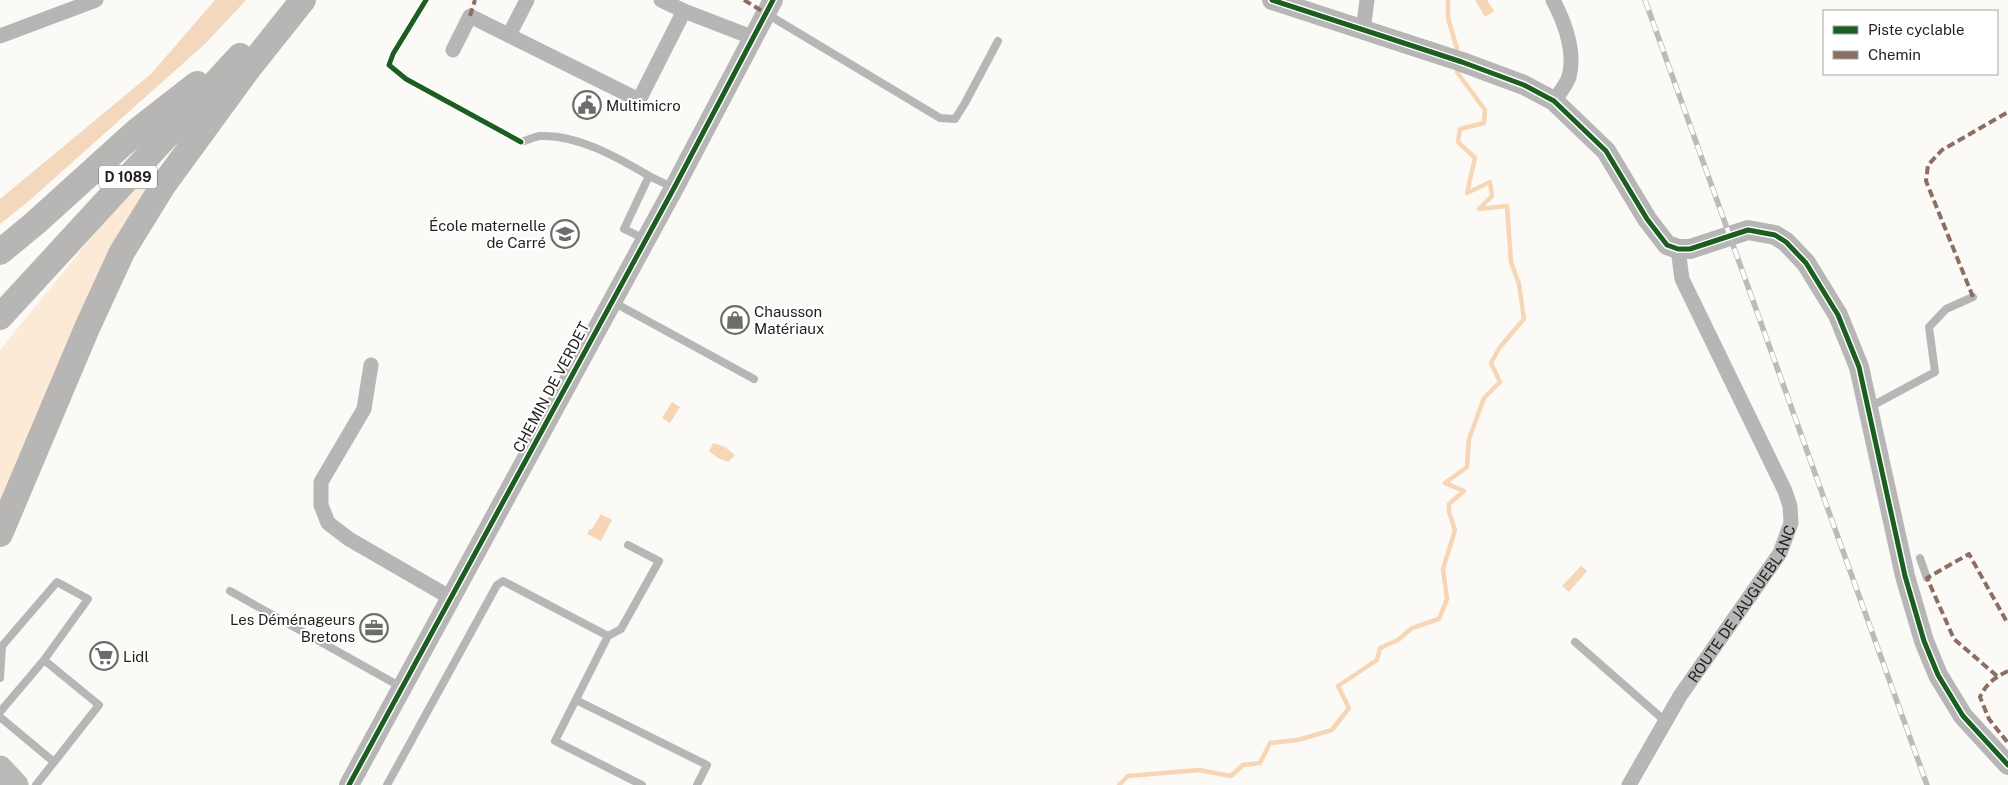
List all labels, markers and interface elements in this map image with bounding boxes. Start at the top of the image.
legend [1823,10,1998,75]
text: Piste cyclable [1868,21,1965,38]
text: Chemin [1868,46,1921,63]
public building icon: Multimicro [572,90,602,120]
place label: Multimicro [606,97,681,114]
road number: D 1089 [99,166,157,188]
place label: École maternelle de Carré [429,217,546,251]
school or university icon: École maternelle de Carré [550,219,580,249]
place label: Chausson Matériaux [754,303,824,337]
shop icon: Chausson Matériaux [720,305,750,335]
street label: CHEMIN DE VERDET [509,319,593,455]
street label: ROUTE DE JAUGUEBLANC [1684,523,1798,685]
place label: Les Déménageurs Bretons [230,611,355,645]
office icon: Les Déménageurs Bretons [359,613,389,643]
supermarket icon: Lidl [89,641,119,671]
place label: Lidl [123,648,149,665]

